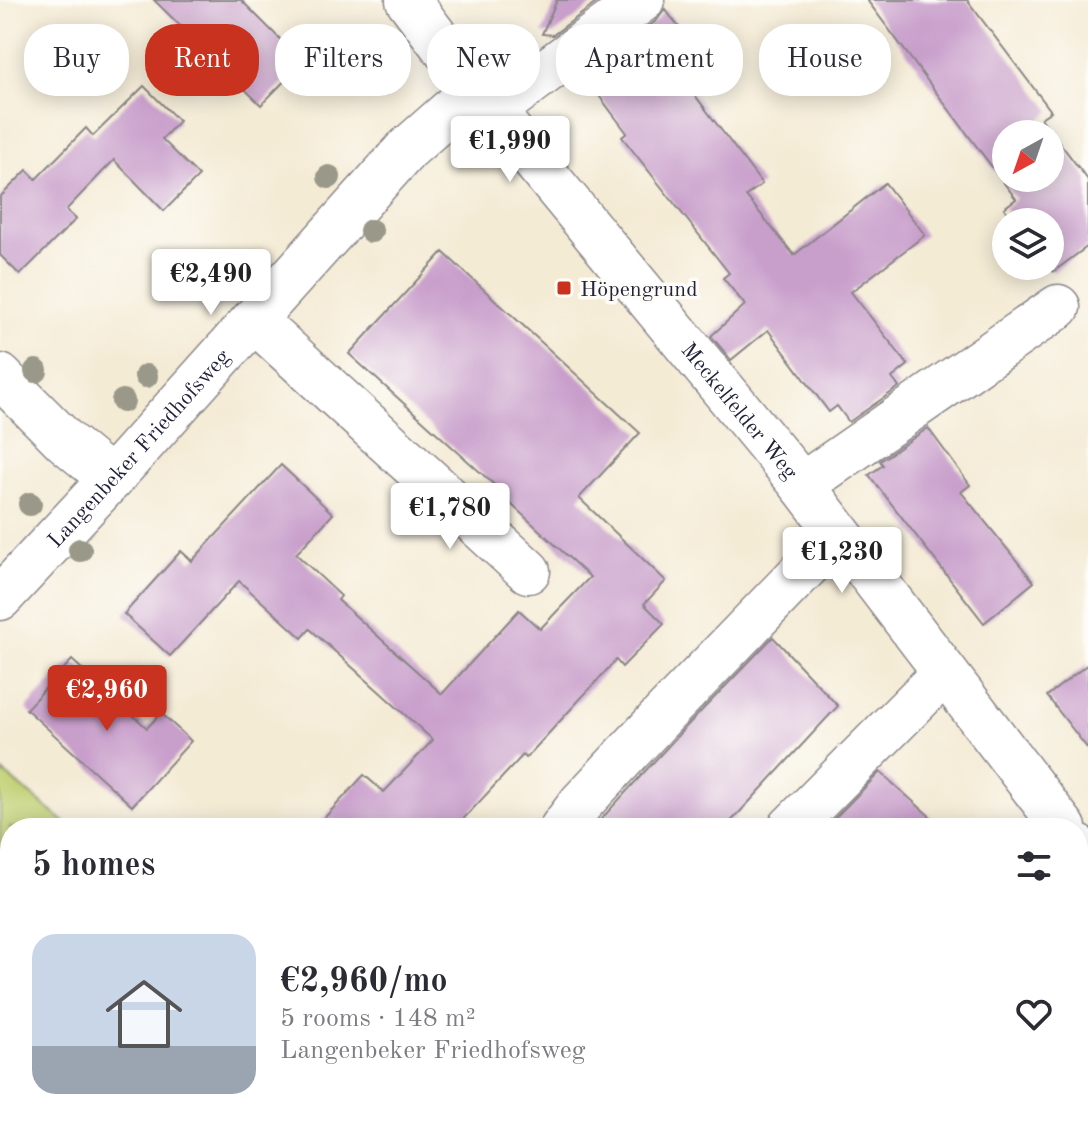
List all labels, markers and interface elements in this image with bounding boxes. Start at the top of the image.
chip: Buy [24,24,129,96]
chip: Rent [145,24,259,96]
chip: Filters [275,24,411,96]
chip: New [427,24,540,96]
chip: Apartment [556,24,743,96]
chip: House [759,24,891,96]
pin: €1,990 [445,116,575,184]
north arrow [992,120,1064,192]
map controls [992,120,1064,280]
text: €1,990 [469,129,551,155]
button: layers [992,208,1064,280]
pin: €2,490 [146,249,276,317]
text: €2,490 [170,262,252,288]
marker: Höpengrund [555,279,573,297]
place label: Höpengrund [580,279,698,301]
street label: Meckelfelder Weg [676,339,801,484]
street label: Langenbeker Friedhofsweg [44,346,235,552]
pin: €1,780 [385,483,515,551]
text: €1,780 [409,496,491,522]
pin: €1,230 [777,527,907,595]
text: €1,230 [801,540,883,566]
pin: €2,960 [42,665,172,733]
text: €2,960 [66,678,148,704]
icon: filters [1012,844,1056,888]
text: 5 homes [32,849,155,883]
text: €2,960/mo [280,965,448,999]
icon: home [96,966,192,1062]
icon: heart [1012,992,1056,1036]
text: 5 rooms · 148 m² [280,1006,476,1032]
text: Langenbeker Friedhofsweg [280,1038,586,1064]

